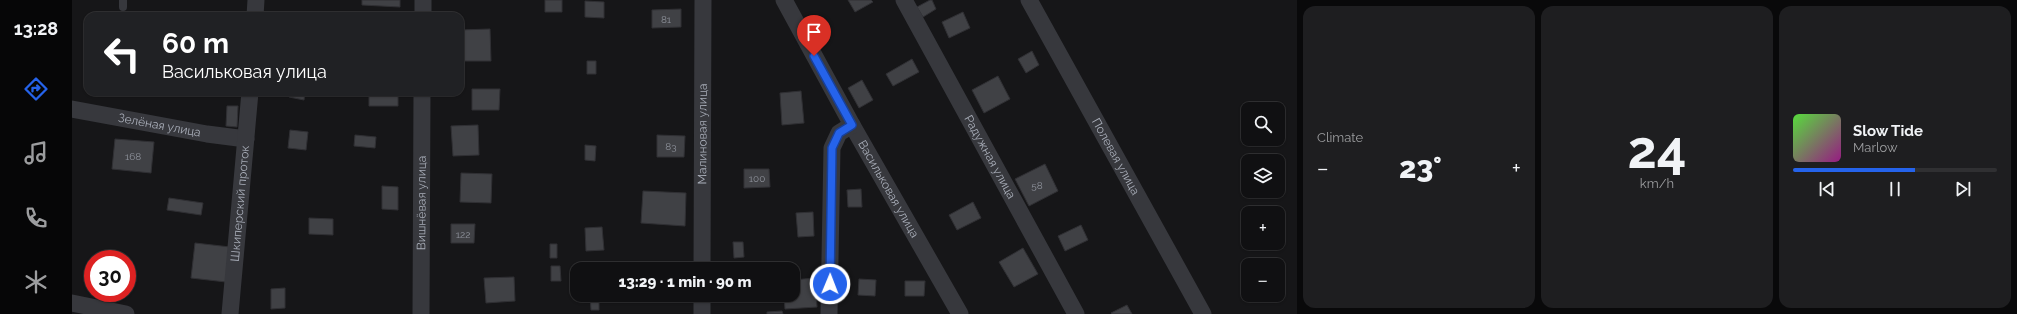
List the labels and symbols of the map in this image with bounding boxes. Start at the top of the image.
house number: 81 [661,14,672,25]
pin [797,15,831,56]
street label: Малиновая улица [695,83,710,185]
street label: Зелёная улица [117,111,202,140]
street label: Радужная улица [961,113,1019,201]
street label: Полевая улица [1089,116,1143,197]
street label: Васильковая улица [855,138,922,240]
house number: 83 [665,141,677,152]
street label: Шкиперский проток [228,145,252,262]
house number: 168 [125,151,141,162]
street label: Вишнёвая улица [414,156,429,250]
house number: 100 [749,173,765,184]
house number: 58 [1031,180,1043,191]
house number: 122 [456,229,470,240]
speed limit sign: 30 [84,250,136,302]
position arrow [809,263,851,305]

